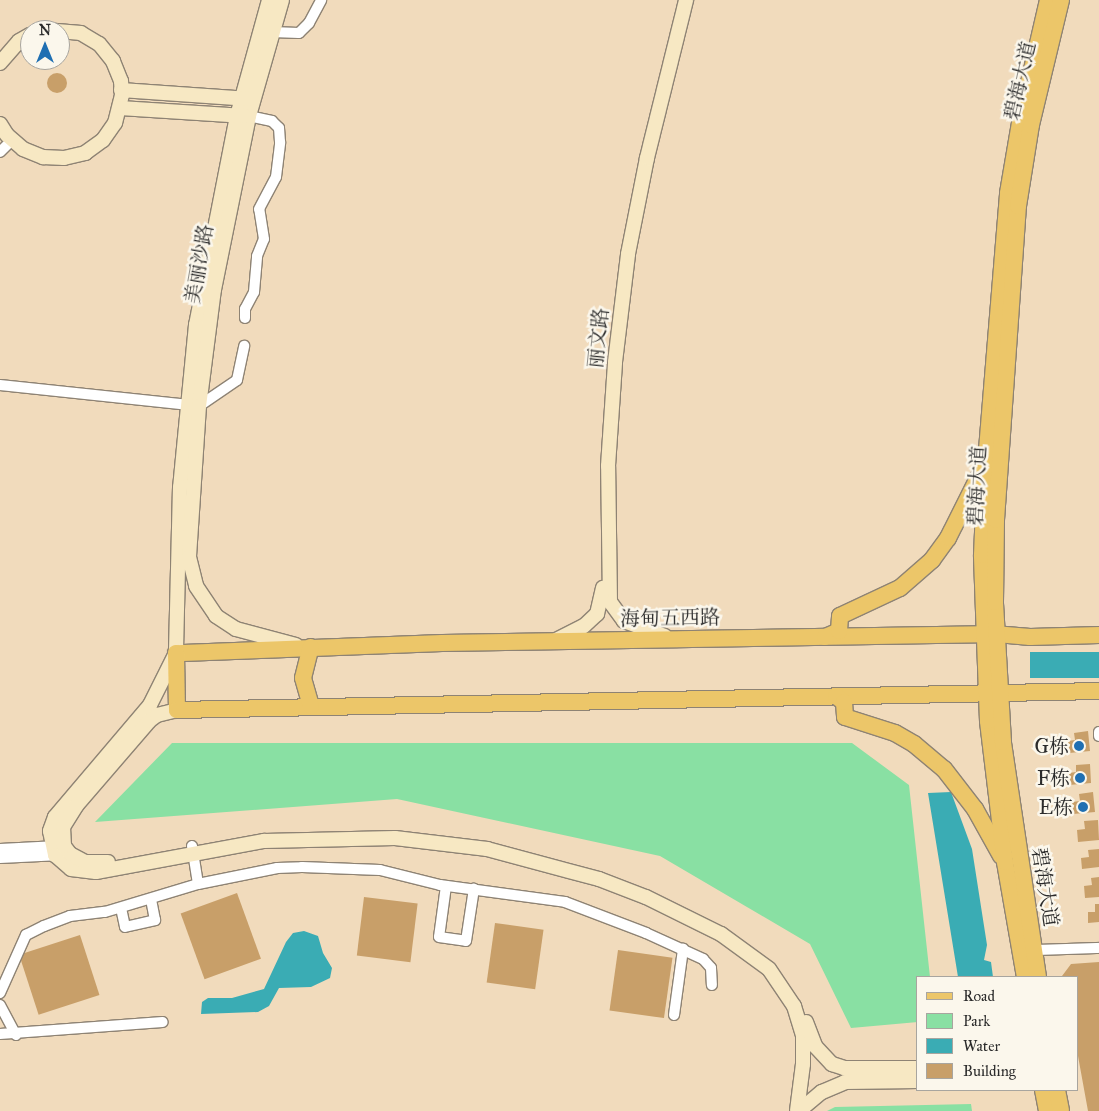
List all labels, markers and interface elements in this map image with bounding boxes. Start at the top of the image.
north arrow [20,20,70,70]
text: N [39,22,51,39]
street label: 碧海大道 [999,39,1041,123]
street label: 美丽沙路 [180,223,218,305]
street label: 丽文路 [583,307,613,369]
street label: 碧海大道 [963,445,991,527]
street label: 海甸五西路 [620,605,720,631]
place label: G栋 [1034,734,1069,758]
marker: G栋 [1073,740,1085,752]
place label: F栋 [1037,766,1070,790]
marker: F栋 [1074,772,1086,784]
place label: E栋 [1039,795,1073,819]
marker: E栋 [1077,801,1089,813]
street label: 碧海大道 [1027,846,1063,928]
legend [916,976,1079,1091]
text: Road [963,987,995,1005]
text: Park [963,1012,990,1030]
text: Water [963,1037,1000,1055]
text: Building [963,1062,1016,1080]

